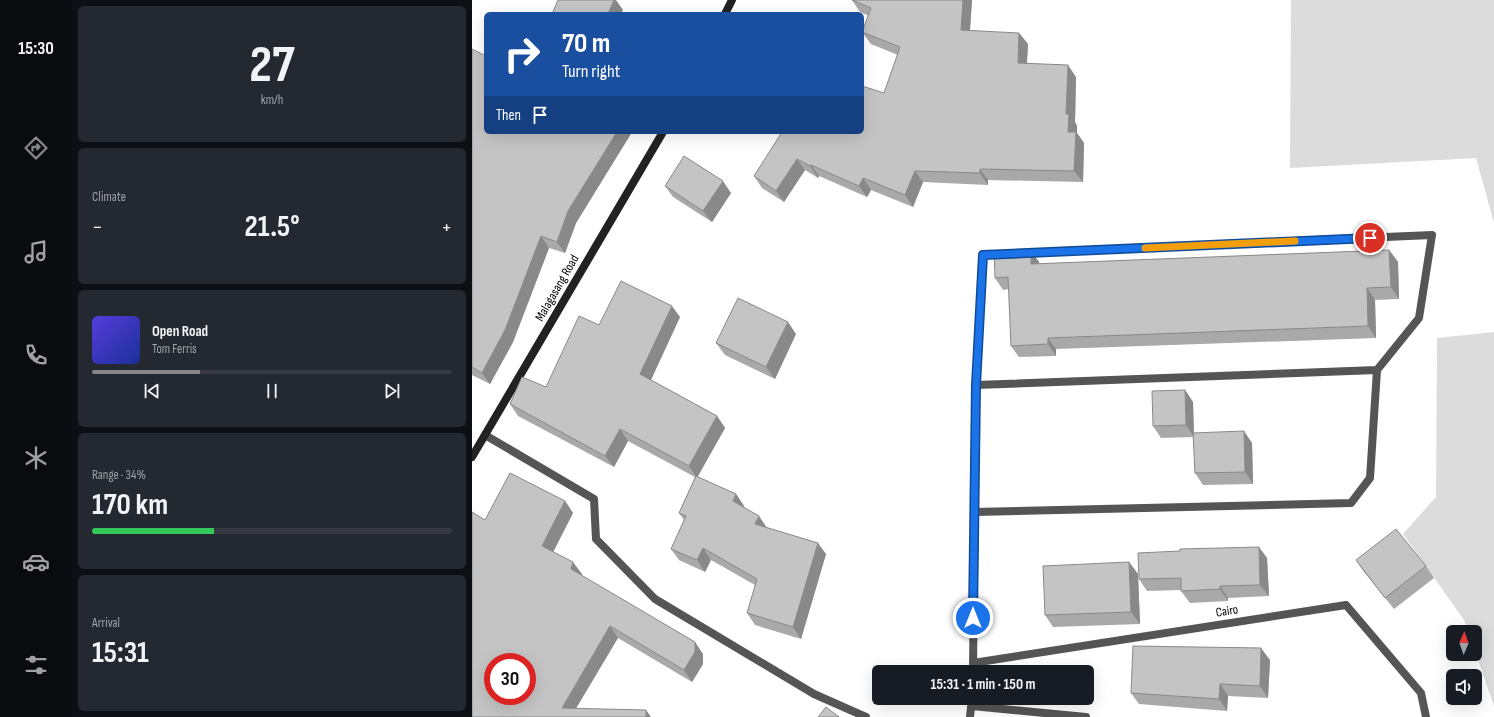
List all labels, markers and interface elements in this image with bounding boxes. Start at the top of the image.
text: 70 m [562,27,610,60]
icon: right [496,28,548,80]
text: 27 [249,34,295,97]
text: 15:30 [18,38,54,59]
text: Turn right [562,61,620,82]
text: km/h [261,92,283,108]
icon: arrive [529,104,551,126]
text: Then [496,106,521,125]
icon: directions [22,134,50,162]
text: Climate [92,189,126,205]
text: 21.5° [244,209,300,245]
text: − [92,214,103,241]
text: + [441,214,452,241]
pin [1353,221,1387,255]
icon: arrive [1359,227,1381,249]
icon: music [22,238,50,266]
street label: Malagasang Road [532,252,582,324]
text: Open Road [152,322,208,341]
icon: phone [22,341,50,369]
text: Tom Ferris [152,341,197,357]
icon: previous [141,380,163,402]
icon: pause [261,380,283,402]
icon: next [381,380,403,402]
icon: climate [22,444,50,472]
text: Range · 34% [92,467,146,483]
text: 170 km [92,487,168,523]
icon: car [22,548,50,576]
position arrow [952,597,994,639]
street label: Cairo [1215,601,1239,621]
text: Arrival [92,615,120,631]
north arrow [1446,625,1482,661]
map controls [1446,625,1482,705]
text: 15:31 [92,635,149,671]
icon: filters [22,651,50,679]
speed limit sign: 30 [484,653,536,705]
button: sound [1446,669,1482,705]
text: 15:31 · 1 min · 150 m [931,675,1035,694]

